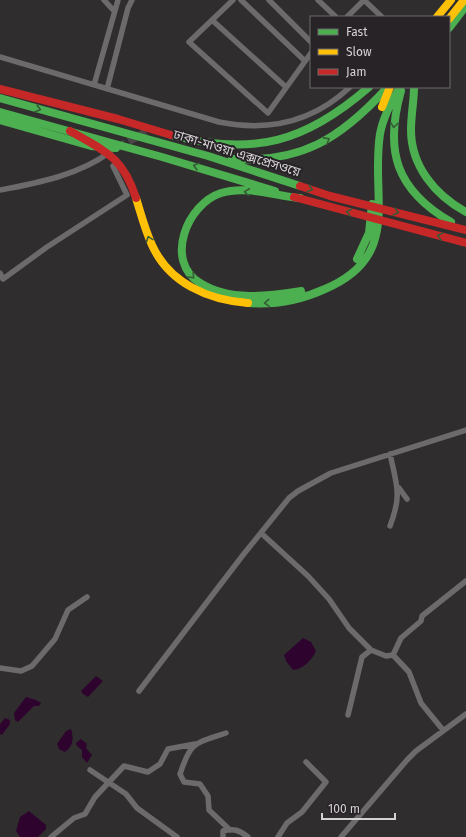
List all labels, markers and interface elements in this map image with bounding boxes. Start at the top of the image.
legend [310,16,450,88]
text: Fast [346,25,368,39]
text: Slow [346,45,372,59]
text: Jam [346,65,366,79]
one-way arrow [34,104,41,113]
one-way arrow [389,122,398,128]
street label: ঢাকা-মাওয়া এক্সপ্রেসওয়ে [171,126,303,180]
one-way arrow [323,138,330,145]
one-way arrow [193,163,199,171]
one-way arrow [306,184,313,193]
one-way arrow [244,188,250,197]
one-way arrow [392,207,399,215]
one-way arrow [346,208,353,217]
one-way arrow [437,232,444,241]
one-way arrow [146,235,154,242]
one-way arrow [187,272,194,279]
one-way arrow [264,299,270,308]
scale bar [322,795,395,821]
text: 100 m [328,802,360,816]

